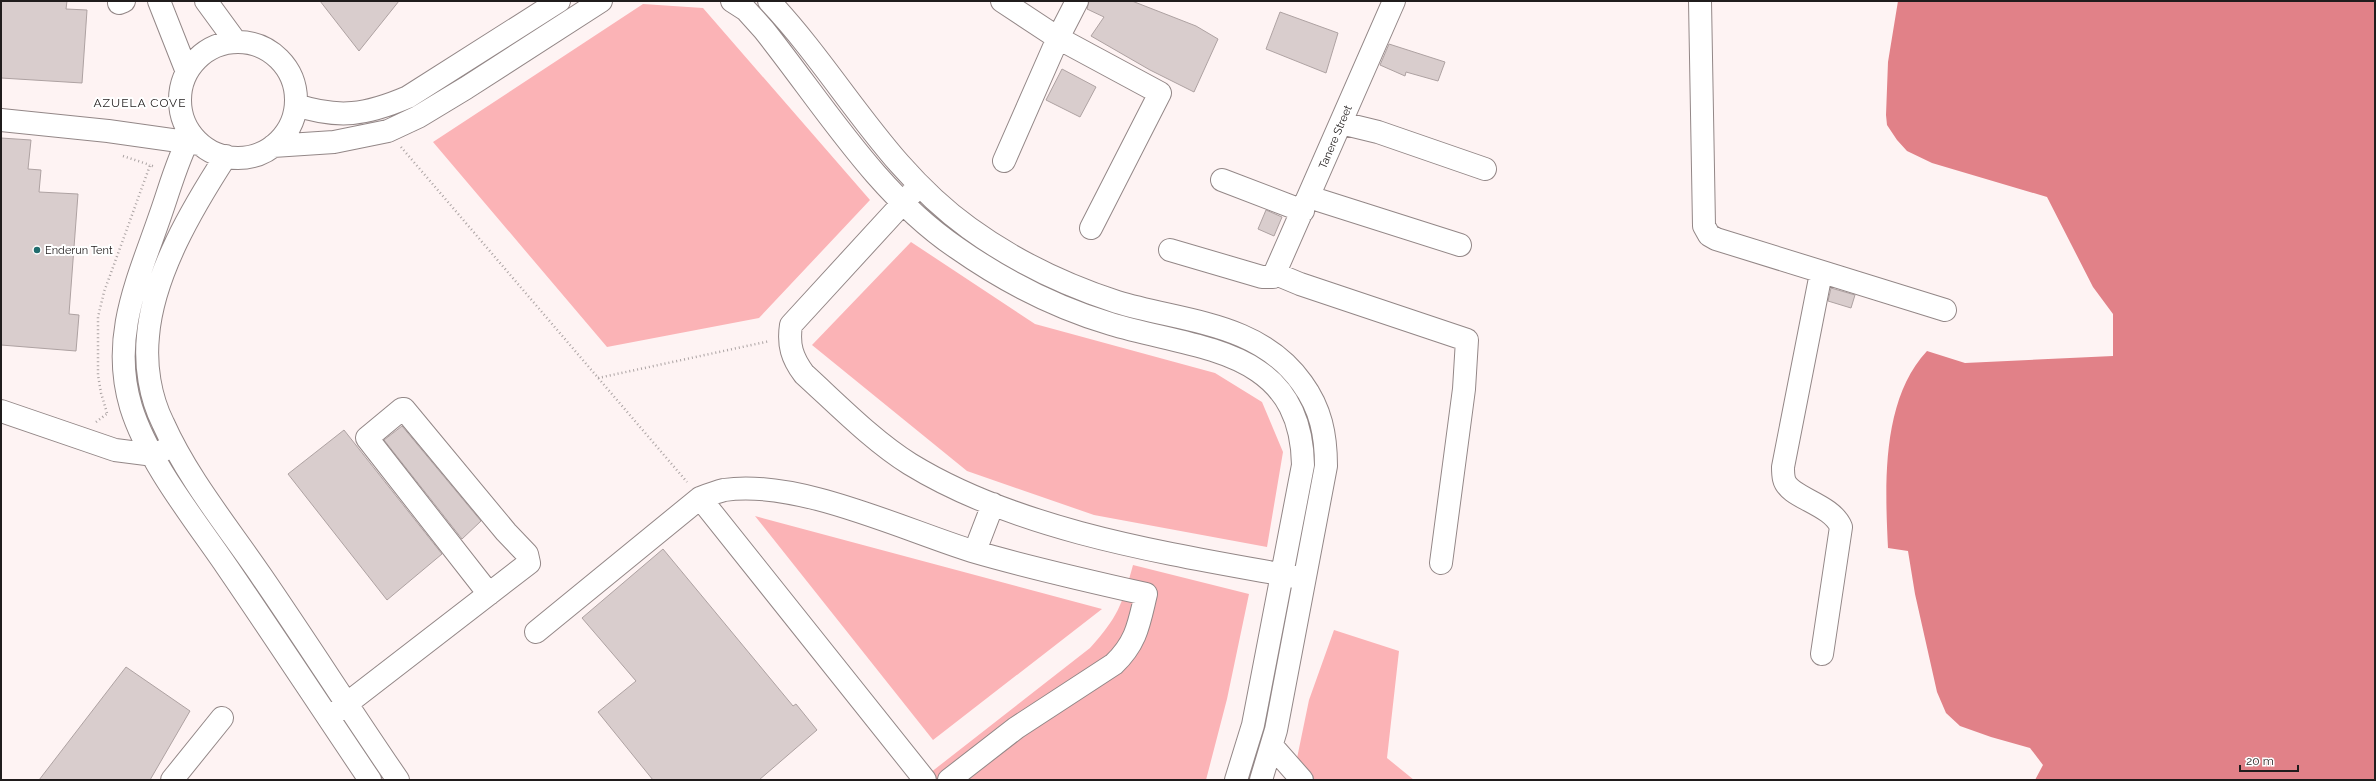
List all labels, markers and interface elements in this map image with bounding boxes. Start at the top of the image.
district label: AZUELA COVE [93,96,187,110]
street label: Tanere Street [1316,103,1355,171]
place label: Enderun Tent [45,244,113,257]
marker: Enderun Tent [32,245,42,255]
scale bar [2240,747,2298,773]
text: 20 m [2246,754,2274,768]

